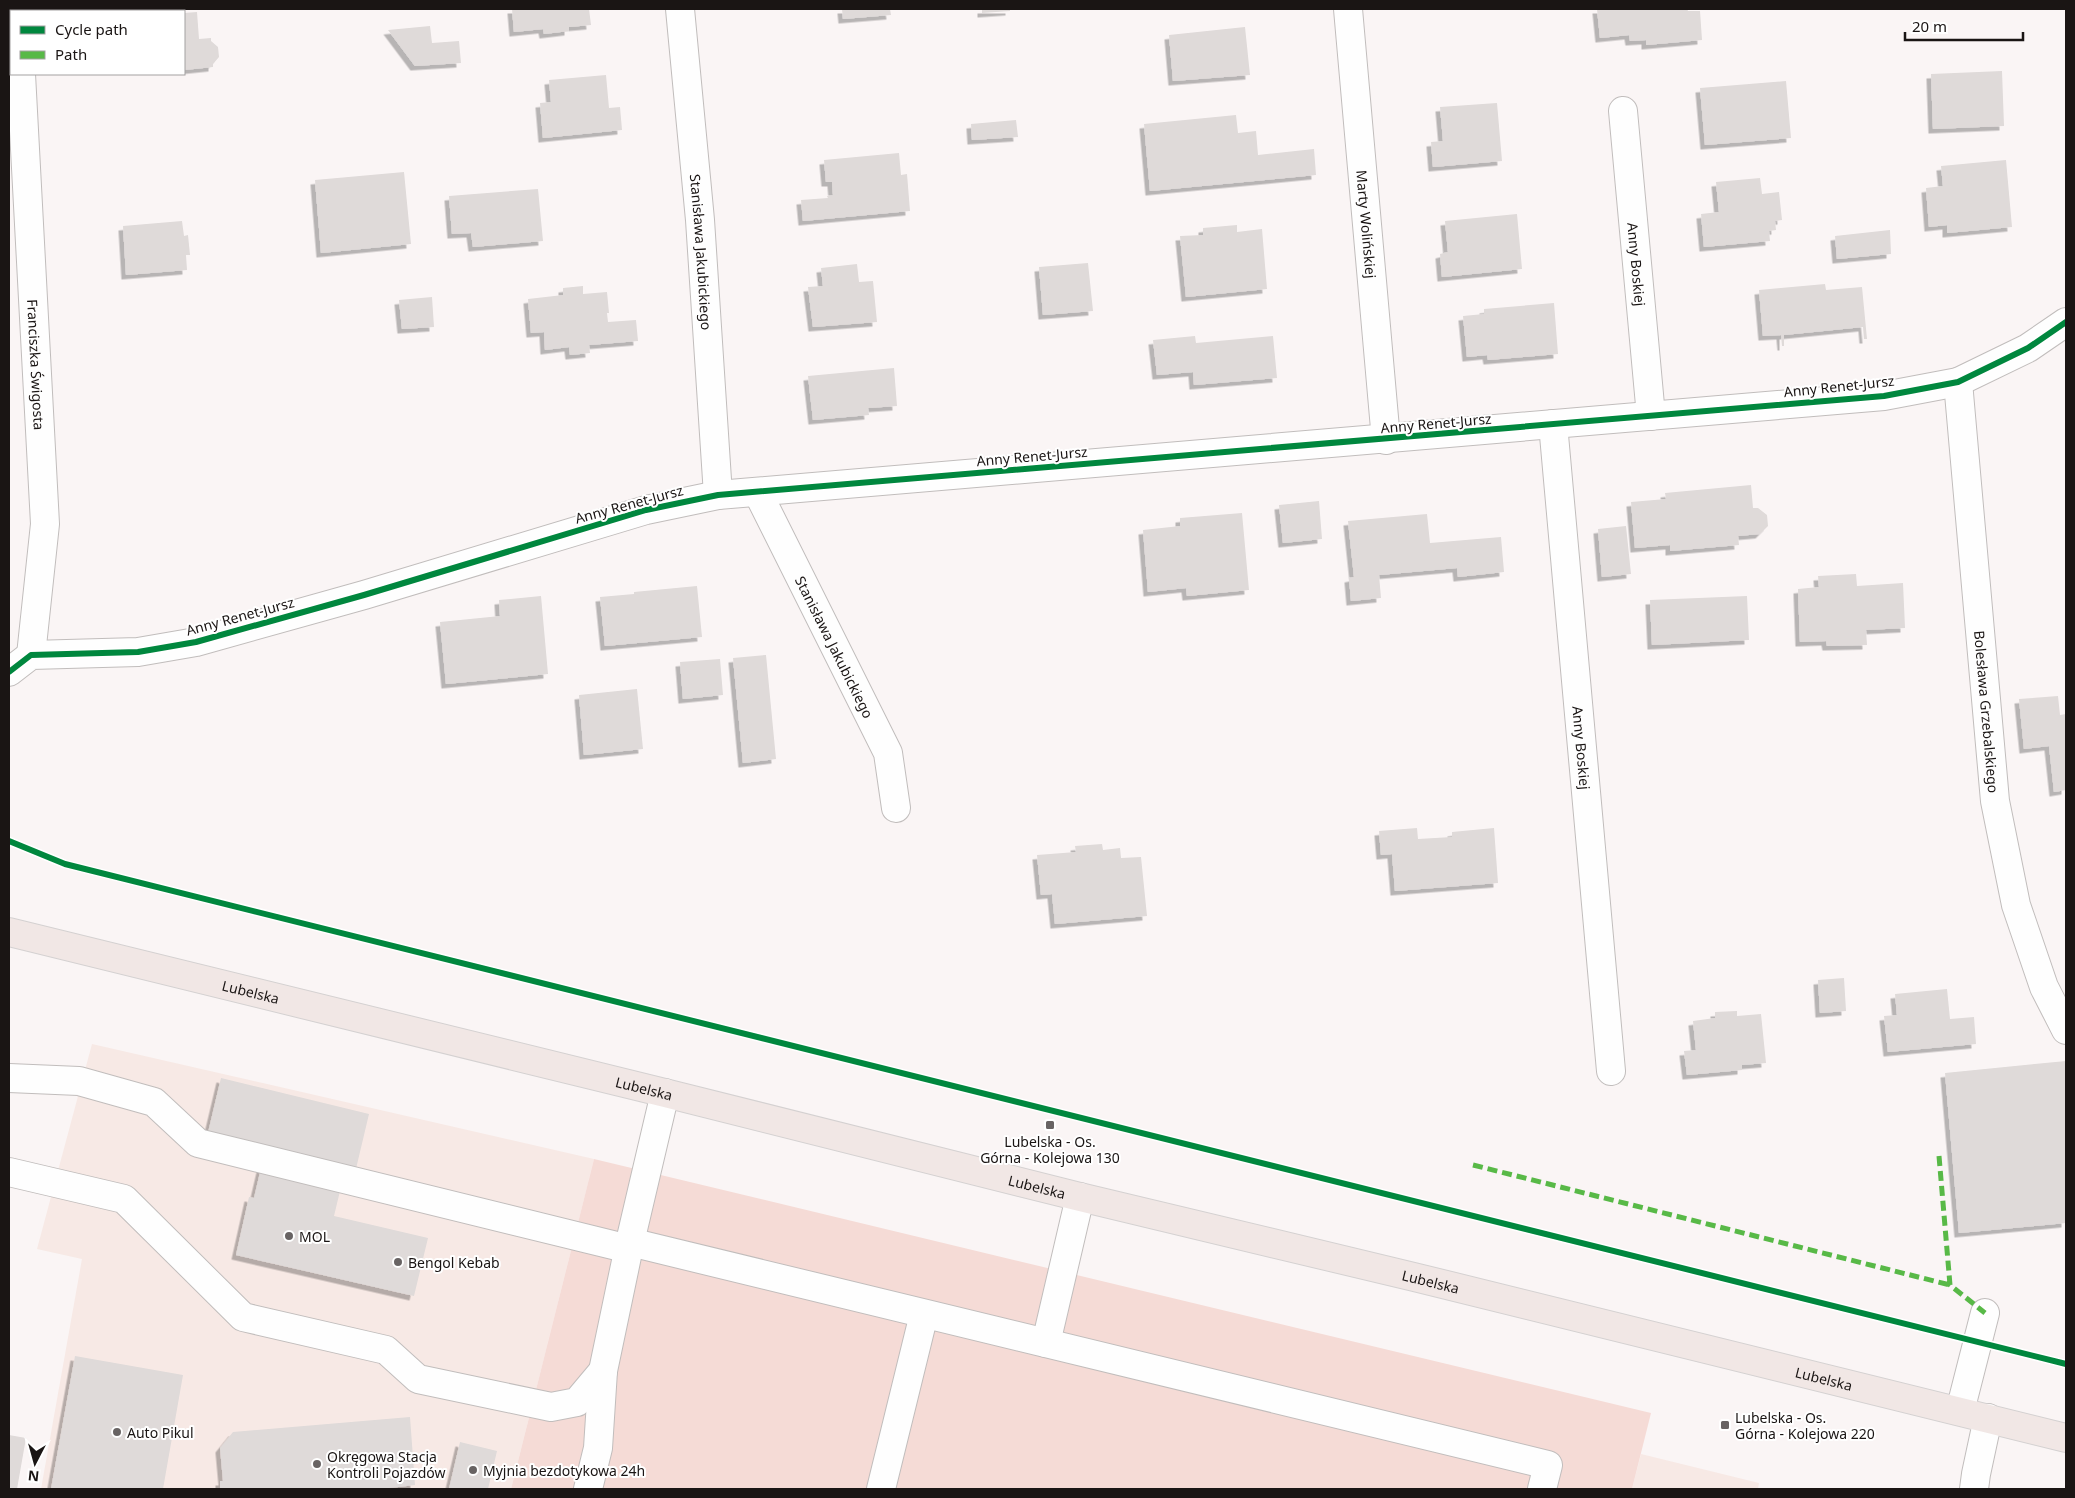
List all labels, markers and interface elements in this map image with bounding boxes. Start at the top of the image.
legend [10,10,185,75]
scale bar [1905,10,2022,42]
text: 20 m [1912,16,1947,36]
text: Cycle path [55,19,128,39]
text: Path [55,44,87,64]
street label: Marty Wolińskiej [1353,169,1381,279]
street label: Stanisława Jakubickiego [686,173,717,331]
street label: Anny Boskiej [1624,222,1650,307]
street label: Franciszka Świgosta [24,299,49,431]
street label: Anny Renet-Jursz [1783,371,1896,401]
street label: Anny Renet-Jursz [1380,409,1493,437]
street label: Anny Renet-Jursz [976,442,1089,470]
street label: Anny Renet-Jursz [573,480,686,528]
street label: Stanisława Jakubickiego [791,573,878,721]
street label: Anny Renet-Jursz [184,592,297,640]
street label: Bolesława Grzebalskiego [1970,630,2004,794]
street label: Anny Boskiej [1569,705,1595,790]
street label: Lubelska [220,975,281,1008]
street label: Lubelska [614,1072,675,1104]
marker: Lubelska - Os. Górna - Kolejowa 130 [1044,1119,1056,1131]
place label: Lubelska - Os. Górna - Kolejowa 130 [980,1132,1120,1167]
street label: Lubelska [1006,1170,1068,1203]
place label: MOL [299,1227,330,1246]
marker: MOL [283,1230,295,1242]
place label: Bengol Kebab [408,1253,500,1272]
marker: Bengol Kebab [392,1256,404,1268]
street label: Lubelska [1400,1265,1461,1297]
street label: Lubelska [1793,1362,1854,1394]
place label: Lubelska - Os. Górna - Kolejowa 220 [1735,1408,1875,1443]
marker: Lubelska - Os. Górna - Kolejowa 220 [1719,1419,1731,1431]
place label: Auto Pikul [127,1423,194,1442]
marker: Auto Pikul [111,1426,123,1438]
north arrow [10,1438,60,1488]
place label: Okręgowa Stacja Kontroli Pojazdów [327,1447,445,1482]
marker: Okręgowa Stacja Kontroli Pojazdów [311,1458,323,1470]
place label: Myjnia bezdotykowa 24h [483,1461,645,1480]
marker: Myjnia bezdotykowa 24h [467,1464,479,1476]
text: N [27,1466,40,1486]

